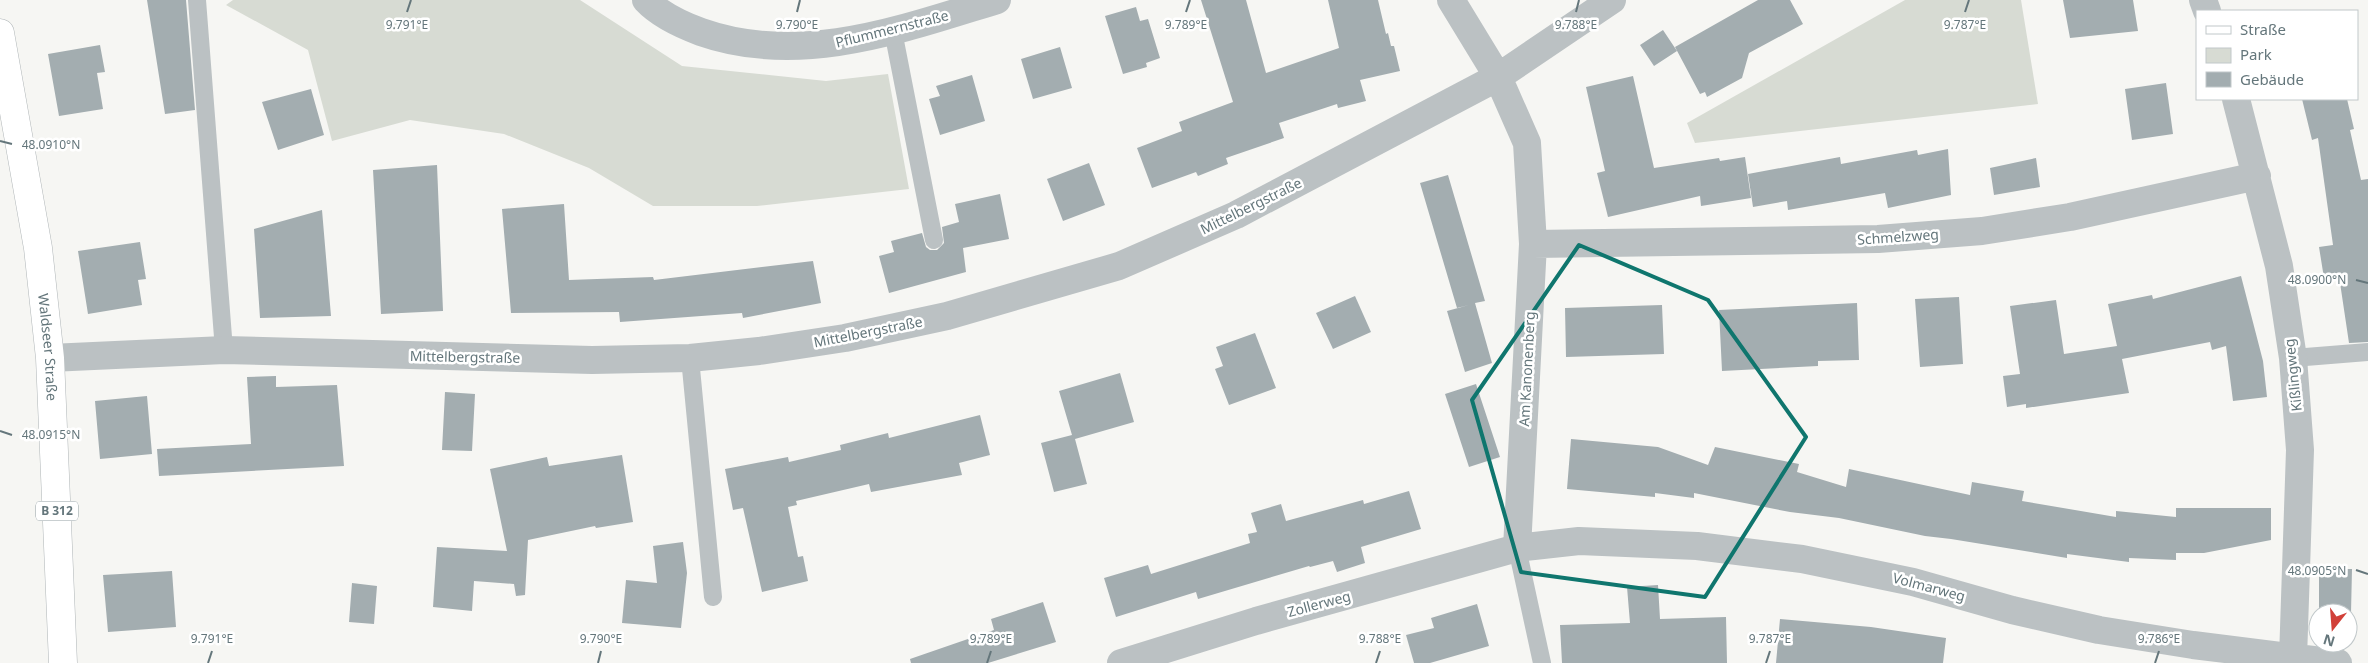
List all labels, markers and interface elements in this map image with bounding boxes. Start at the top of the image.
street label: Pflummernstraße [833,5,951,52]
legend [2196,10,2358,100]
text: 9.791°E [386,16,428,33]
text: 9.790°E [776,16,818,33]
text: 9.789°E [1165,16,1207,33]
text: 9.788°E [1555,16,1597,33]
text: 9.787°E [1944,16,1986,33]
text: Straße [2240,19,2286,39]
text: Park [2240,44,2272,64]
text: Gebäude [2240,69,2304,89]
text: 48.0910°N [22,136,80,153]
street label: Mittelbergstraße [1197,173,1305,238]
street label: Schmelzweg [1857,224,1939,249]
text: 48.0900°N [2288,271,2346,288]
street label: Waldseer Straße [34,292,62,401]
street label: Am Kanonenberg [1514,311,1539,427]
street label: Mittelbergstraße [812,312,924,351]
street label: Kißlingweg [2279,338,2306,412]
street label: Mittelbergstraße [410,346,521,367]
text: 48.0915°N [22,426,80,443]
road number: B 312 [36,502,78,520]
text: 48.0905°N [2288,562,2346,579]
street label: Volmarweg [1891,568,1968,605]
street label: Zollerweg [1285,586,1353,621]
north arrow [2308,603,2358,653]
text: 9.791°E [191,630,233,647]
text: 9.790°E [580,630,622,647]
text: 9.789°E [970,630,1012,647]
text: 9.788°E [1359,630,1401,647]
text: 9.787°E [1749,630,1791,647]
text: 9.786°E [2138,630,2180,647]
text: N [2321,630,2337,652]

